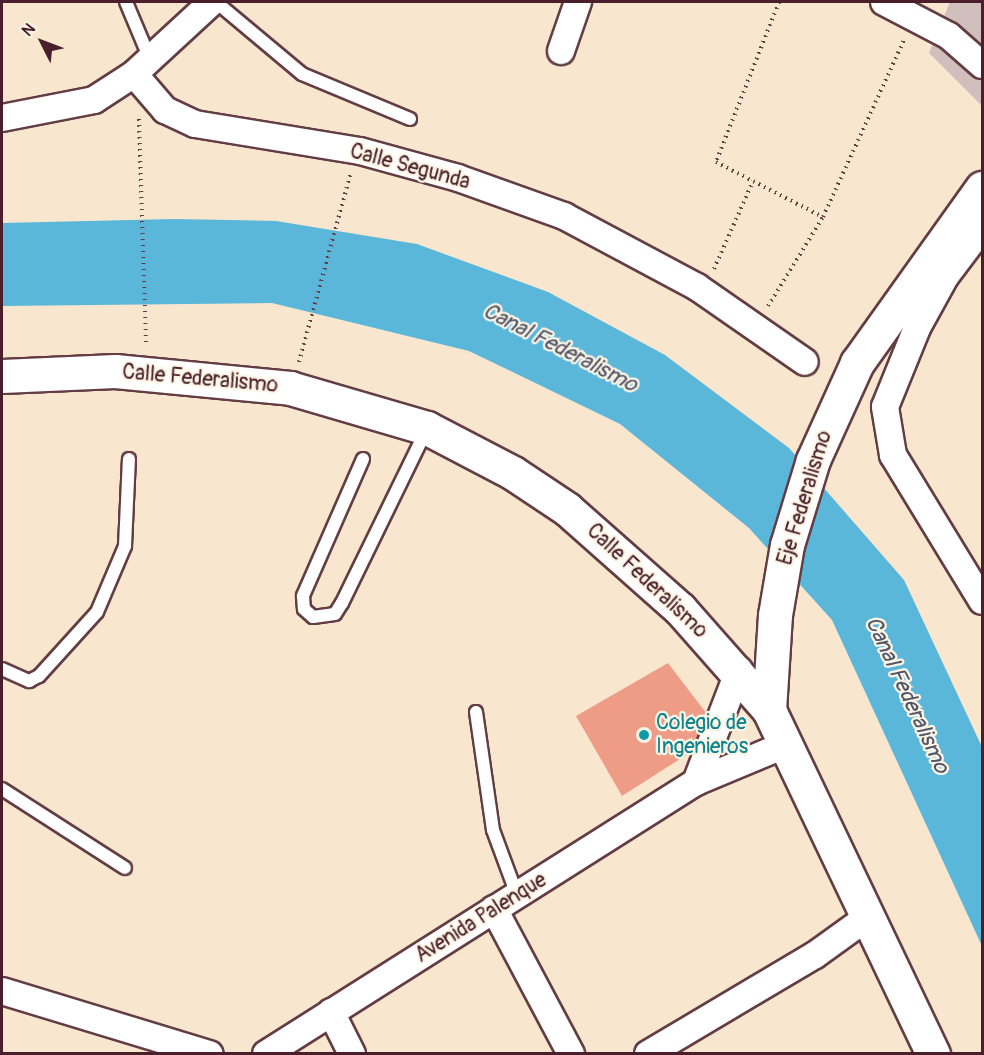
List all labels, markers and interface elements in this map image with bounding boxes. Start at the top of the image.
north arrow [12,12,72,72]
text: N [18,19,40,41]
street label: Calle Segunda [347,139,473,195]
water label: Canal Federalismo [478,298,642,398]
street label: Calle Federalismo [121,360,279,398]
street label: Eje Federalismo [773,428,837,568]
street label: Calle Federalismo [581,519,713,643]
water label: Canal Federalismo [859,613,955,777]
place label: Colegio de Ingenieros [656,710,748,760]
marker: Colegio de Ingenieros [637,728,651,742]
street label: Avenida Palenque [411,868,551,968]

